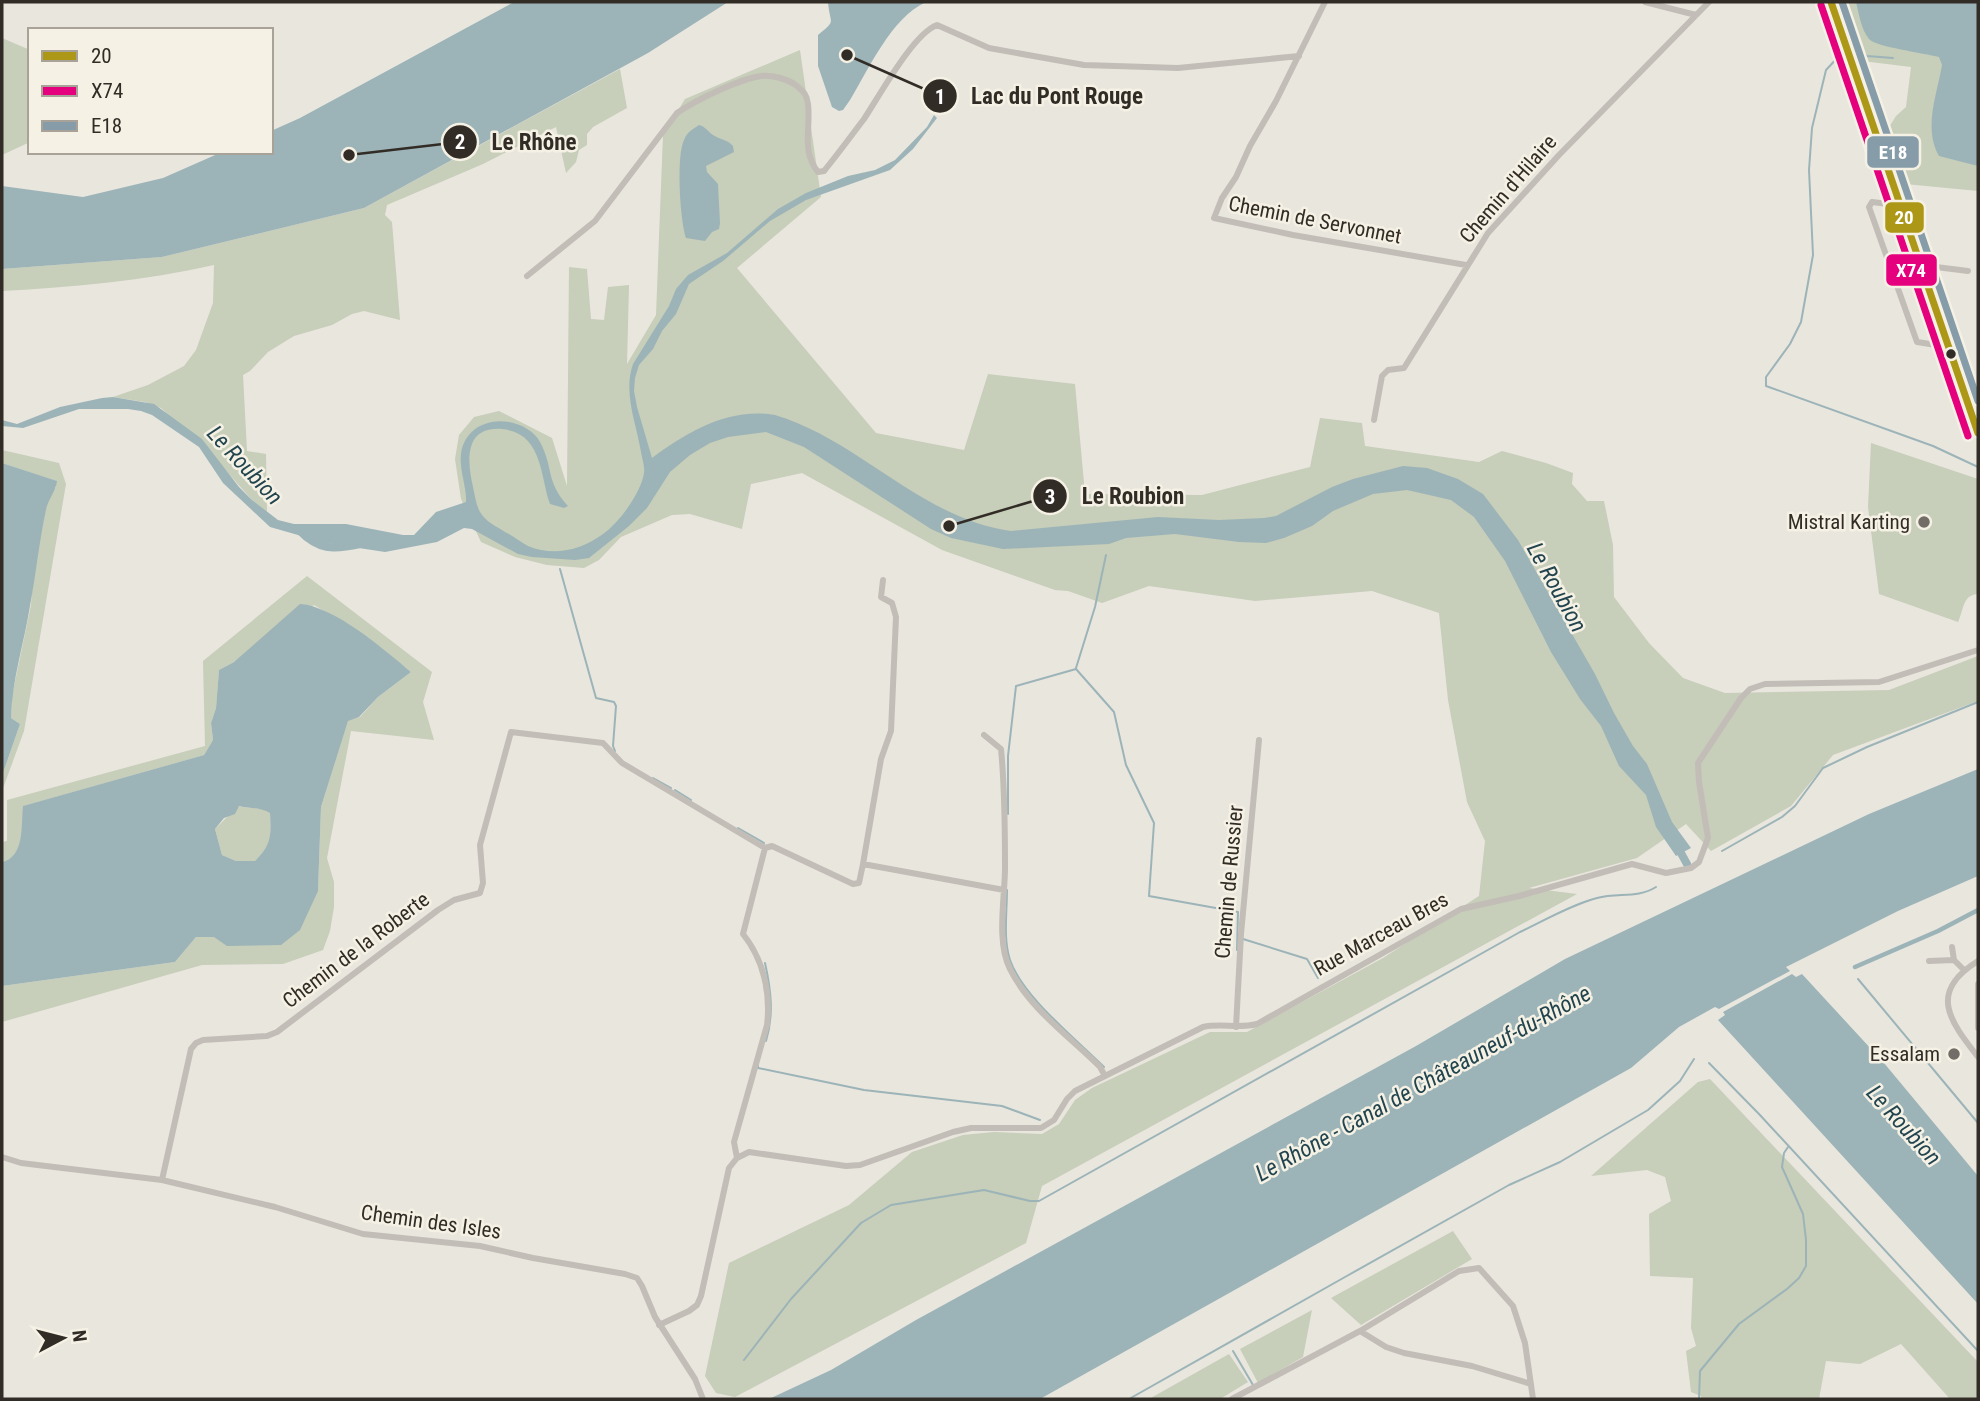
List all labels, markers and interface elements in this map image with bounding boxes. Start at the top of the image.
legend [28,28,273,154]
text: 20 [91,44,112,68]
callout: Lac du Pont Rouge [922,74,1157,118]
text: X74 [91,79,123,103]
text: Lac du Pont Rouge [971,83,1143,110]
text: 1 [935,85,945,109]
text: E18 [91,114,122,138]
callout: Le Rhône [442,120,590,164]
text: Le Rhône [491,129,577,156]
text: 2 [455,130,465,154]
street label: Chemin d'Hilaire [1455,130,1562,248]
line badge: E18 [1866,135,1920,169]
text: E18 [1879,141,1907,164]
street label: Chemin de Servonnet [1226,191,1404,249]
line badge: 20 [1884,201,1925,234]
text: 20 [1894,206,1914,229]
line badge: X74 [1885,253,1938,287]
text: X74 [1896,259,1926,282]
unlabelled marker [1944,347,1958,361]
water label: Le Roubion [201,420,288,510]
callout: Le Roubion [1033,474,1198,518]
text: Le Roubion [1082,483,1184,510]
text: 3 [1045,485,1055,509]
place label: Mistral Karting [1788,510,1910,534]
marker: Mistral Karting [1916,514,1932,530]
water label: Le Roubion [1521,538,1592,637]
street label: Chemin de Russier [1210,804,1248,960]
street label: Chemin de la Roberte [278,887,434,1013]
street label: Rue Marceau Bres [1310,887,1452,981]
water label: Le Rhône - Canal de Châteauneuf-du-Rhône [1251,980,1596,1187]
place label: Essalam [1870,1042,1940,1066]
marker: Essalam [1946,1046,1962,1062]
water label: Le Roubion [1861,1080,1947,1171]
street label: Chemin des Isles [359,1200,503,1244]
north arrow [28,1303,98,1373]
text: N [67,1329,92,1343]

